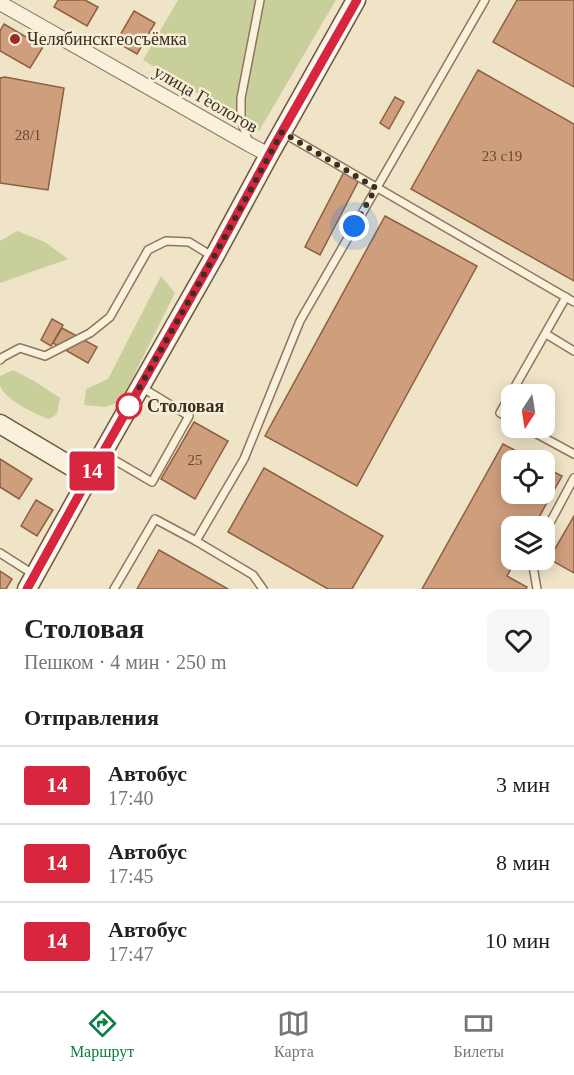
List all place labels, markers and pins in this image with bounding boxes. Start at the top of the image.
place label: Челябинскгеосъёмка [27,29,187,49]
marker: Челябинскгеосъёмка [8,32,22,46]
marker: Столовая [116,393,142,419]
place label: Столовая [147,396,225,416]

